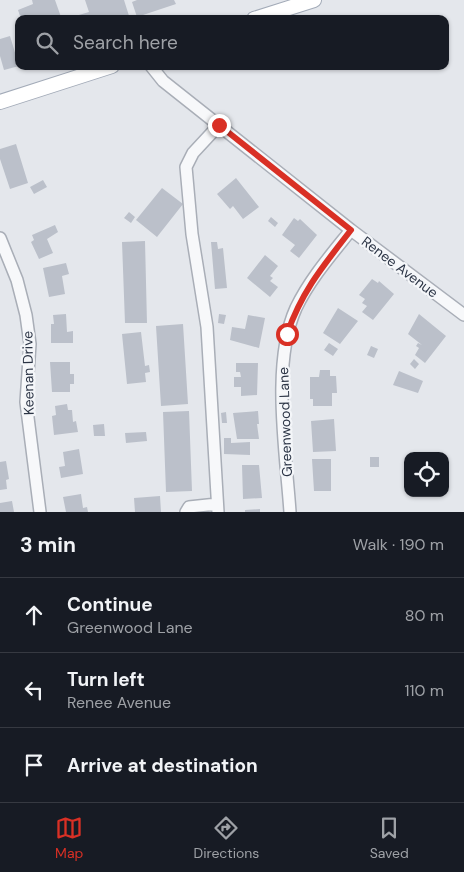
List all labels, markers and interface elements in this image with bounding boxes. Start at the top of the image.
search box [15,15,449,70]
icon: search [33,29,61,57]
text: Search here [73,30,178,55]
route end [208,114,231,137]
street label: Renee Avenue [358,232,442,302]
route start [276,323,299,346]
street label: Keenan Drive [18,331,38,415]
street label: Greenwood Lane [274,367,296,477]
map controls [404,452,449,497]
button: locate [404,452,449,497]
text: 3 min [20,531,76,559]
text: Walk · 190 m [353,534,444,555]
text: Continue [67,592,153,617]
icon: ahead [20,601,48,629]
text: 80 m [405,605,444,626]
text: Greenwood Lane [67,617,193,638]
text: Turn left [67,667,145,692]
icon: left [20,676,48,704]
text: 110 m [405,680,444,701]
text: Renee Avenue [67,692,171,713]
icon: arrive [20,751,48,779]
text: Arrive at destination [67,753,258,778]
tab: Map [55,814,83,862]
tab: Directions [194,814,259,862]
tab: Saved [370,814,409,862]

